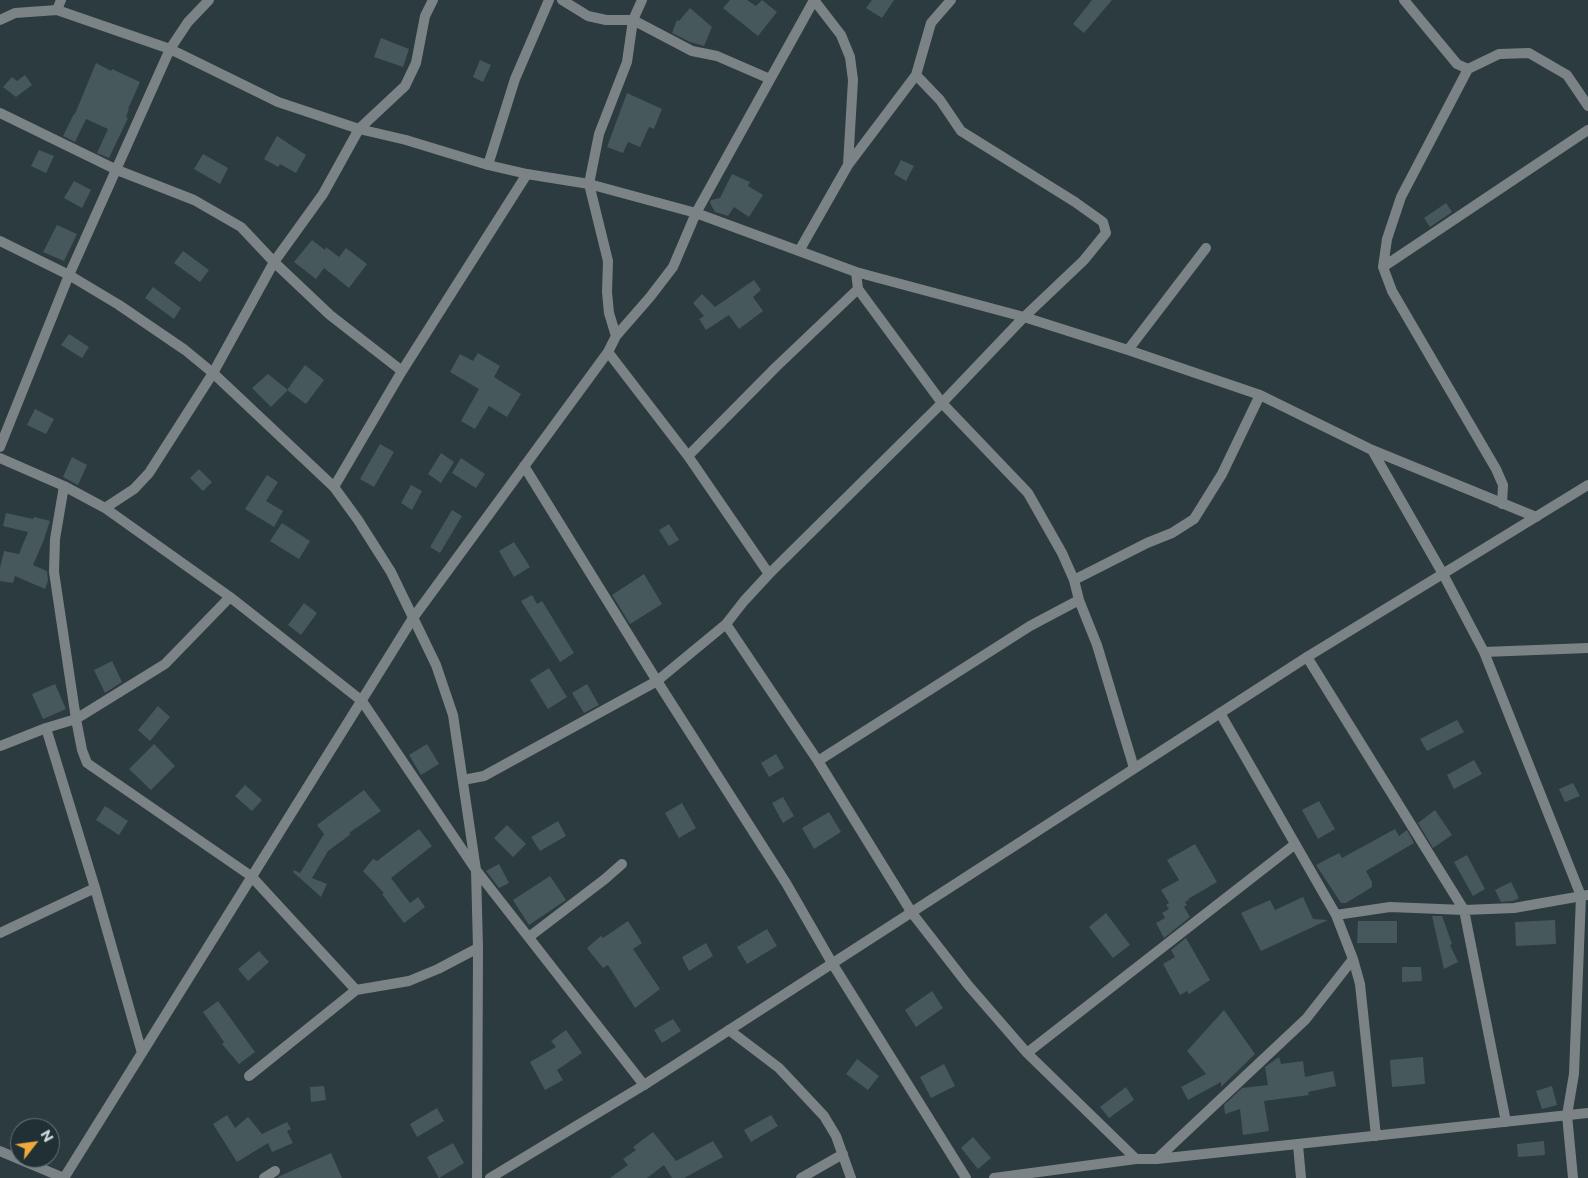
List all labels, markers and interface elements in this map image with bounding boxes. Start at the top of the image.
north arrow [10,1118,60,1168]
text: N [37,1127,58,1145]

